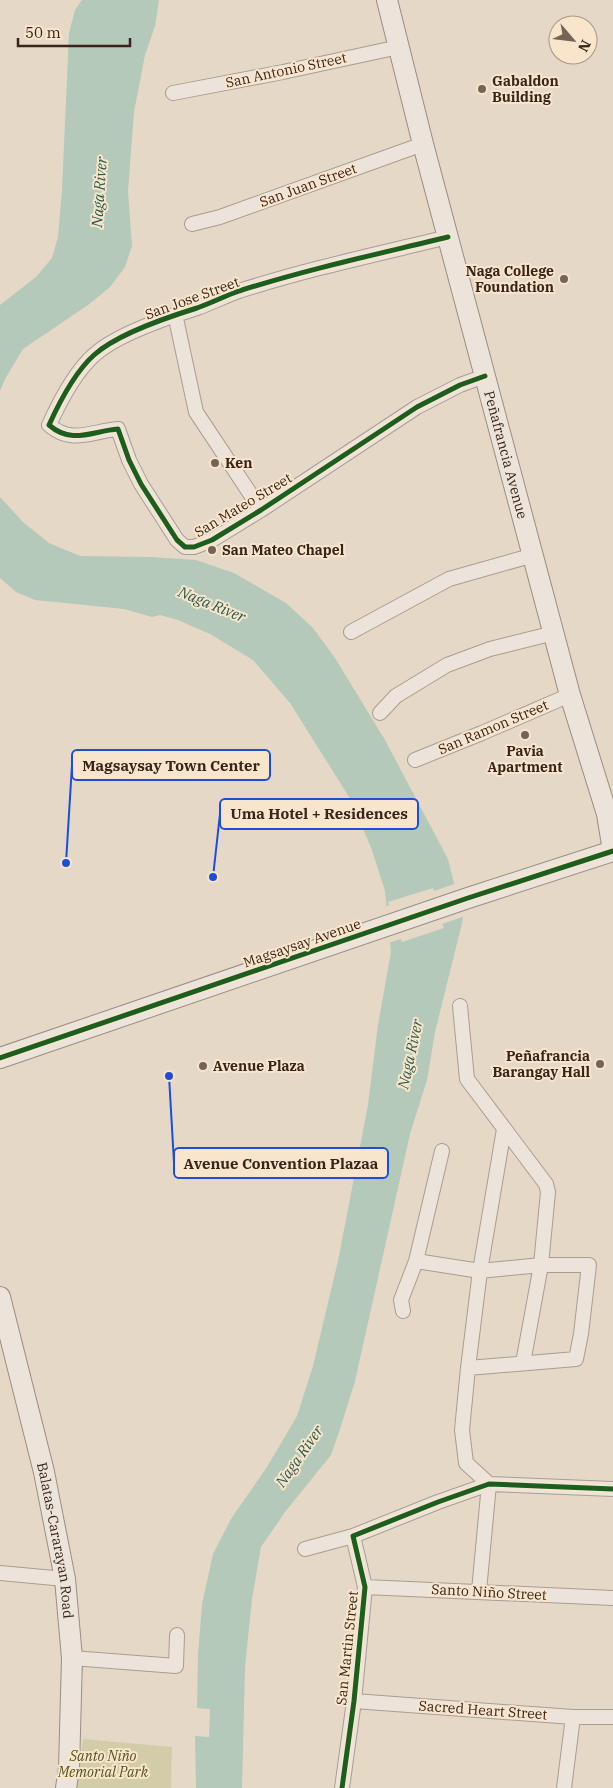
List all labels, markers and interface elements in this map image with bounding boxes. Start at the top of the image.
scale bar [18,15,130,47]
north arrow [548,15,598,65]
text: 50 m [25,23,61,42]
text: N [574,37,595,55]
street label: San Antonio Street [224,48,348,92]
place label: Gabaldon Building [492,72,559,106]
marker: Gabaldon Building [476,83,488,95]
water label: Naga River [87,156,111,229]
street label: San Juan Street [257,159,359,211]
place label: Naga College Foundation [466,262,554,296]
street label: San Jose Street [142,273,242,323]
marker: Naga College Foundation [558,273,570,285]
street label: Peñafrancia Avenue [480,389,532,521]
place label: Ken [225,454,252,472]
marker: Ken [209,457,221,469]
street label: San Mateo Street [191,469,295,541]
place label: San Mateo Chapel [222,541,345,559]
marker: San Mateo Chapel [206,544,218,556]
water label: Naga River [175,582,249,626]
street label: San Ramon Street [435,696,551,758]
marker: Pavia Apartment [519,729,531,741]
place label: Pavia Apartment [488,742,562,776]
callout: Magsaysay Town Center [72,750,270,780]
text: Magsaysay Town Center [82,756,260,775]
callout: Uma Hotel + Residences [220,799,418,829]
text: Uma Hotel + Residences [230,804,408,823]
street label: Magsaysay Avenue [241,914,363,972]
water label: Naga River [393,1017,427,1092]
place label: Peñafrancia Barangay Hall [492,1047,590,1081]
place label: Avenue Plaza [213,1057,305,1075]
marker: Peñafrancia Barangay Hall [594,1058,606,1070]
marker: Avenue Plaza [197,1060,209,1072]
callout: Avenue Convention Plazaa [174,1148,388,1178]
text: Avenue Convention Plazaa [184,1154,379,1173]
water label: Naga River [270,1421,327,1491]
street label: Balatas-Cararayan Road [33,1460,78,1620]
street label: Santo Niño Street [431,1580,547,1604]
street label: San Martin Street [332,1590,362,1706]
street label: Sacred Heart Street [418,1697,548,1723]
park label: Santo Niño Memorial Park [57,1747,149,1781]

